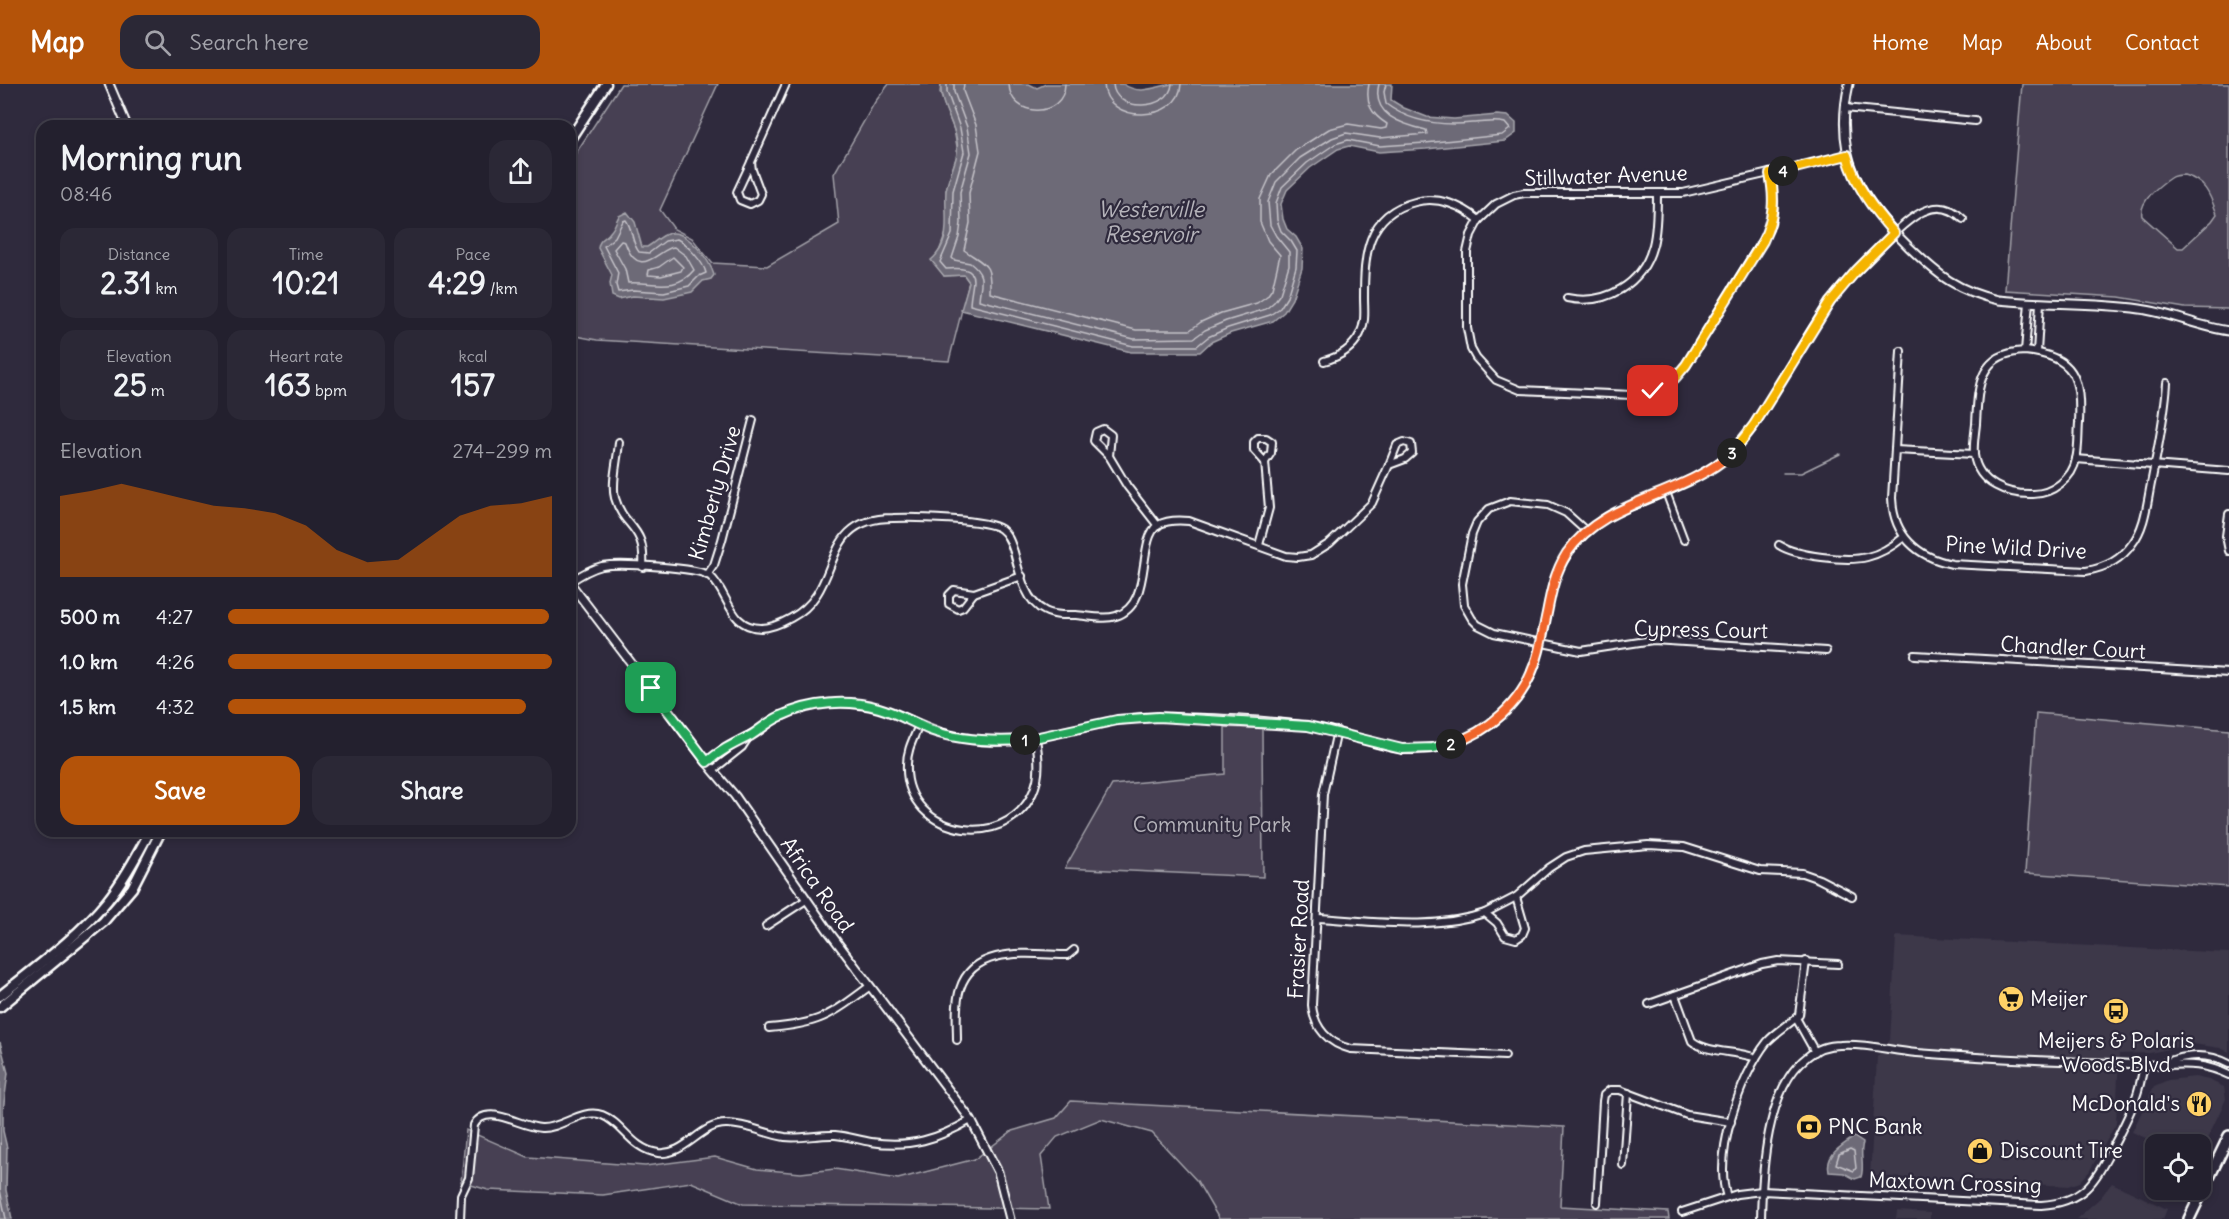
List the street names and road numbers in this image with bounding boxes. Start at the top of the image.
street label: Stillwater Avenue [1524,159,1688,192]
street label: Kimberly Drive [682,422,747,563]
street label: Pine Wild Drive [1945,530,2087,565]
street label: Cypress Court [1634,615,1768,644]
street label: Chandler Court [2000,630,2146,665]
street label: Africa Road [775,832,860,938]
street label: Frasier Road [1282,878,1315,999]
street label: Maxtown Crossing [1868,1166,2042,1199]

